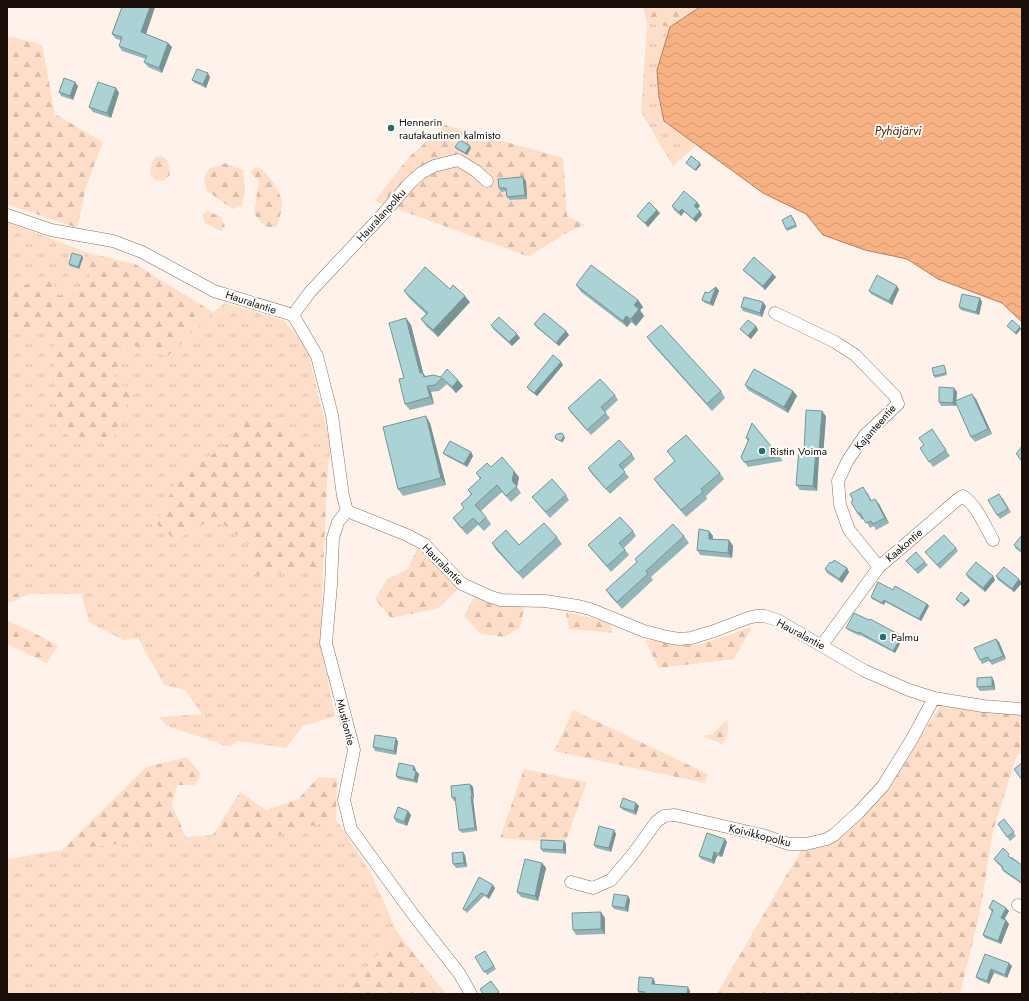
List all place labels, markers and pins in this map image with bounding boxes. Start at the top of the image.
place label: Hennerin rautakautinen kalmisto [399,114,501,143]
marker: Hennerin rautakautinen kalmisto [386,123,396,133]
place label: Ristin Voima [770,443,827,459]
marker: Ristin Voima [757,446,767,456]
place label: Palmu [891,629,919,645]
marker: Palmu [878,632,888,642]

